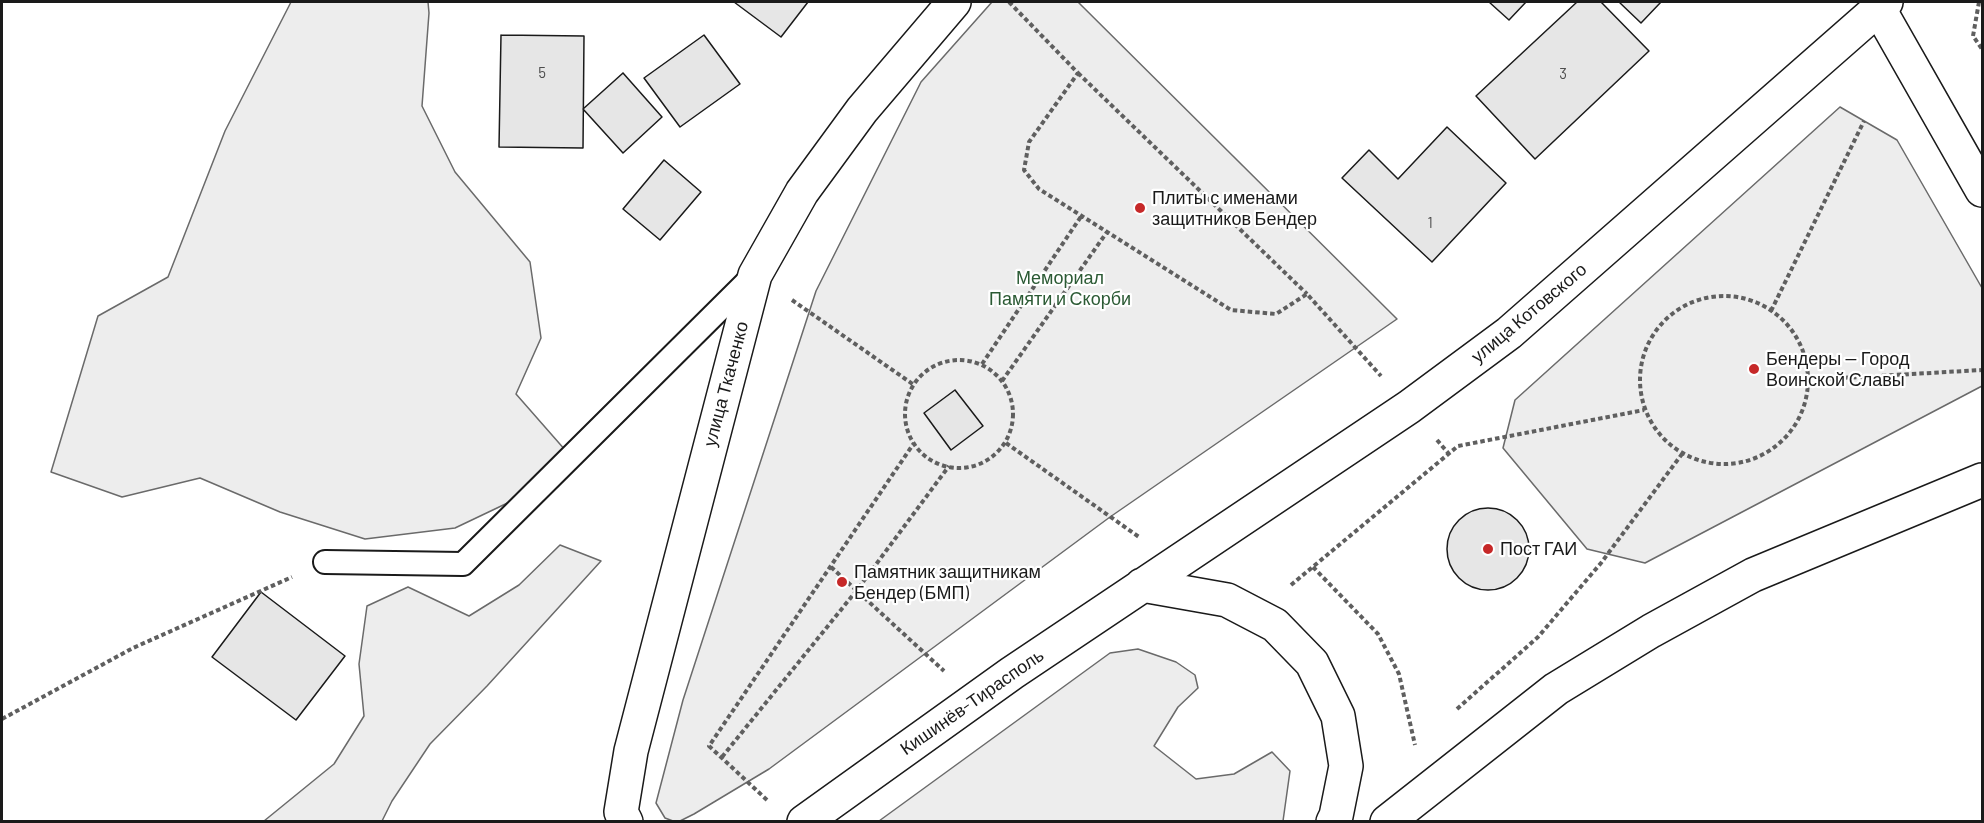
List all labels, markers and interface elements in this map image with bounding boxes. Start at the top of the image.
house number: 5 [538,64,546,82]
house number: 3 [1559,65,1567,83]
place label: Плиты с именами защитников Бендер [1152,187,1317,230]
marker: Плиты с именами защитников Бендер [1133,201,1147,215]
house number: 1 [1427,214,1433,232]
street label: улица Котовского [1467,258,1591,368]
park label: Мемориал Памяти и Скорби [989,267,1131,310]
street label: улица Ткаченко [699,319,753,449]
place label: Бендеры — Город Воинской Славы [1766,348,1909,391]
marker: Бендеры — Город Воинской Славы [1747,362,1761,376]
place label: Пост ГАИ [1500,538,1577,560]
marker: Пост ГАИ [1481,542,1495,556]
place label: Памятник защитникам Бендер (БМП) [854,561,1041,604]
marker: Памятник защитникам Бендер (БМП) [835,575,849,589]
street label: Кишинёв-Тирасполь [896,644,1048,760]

